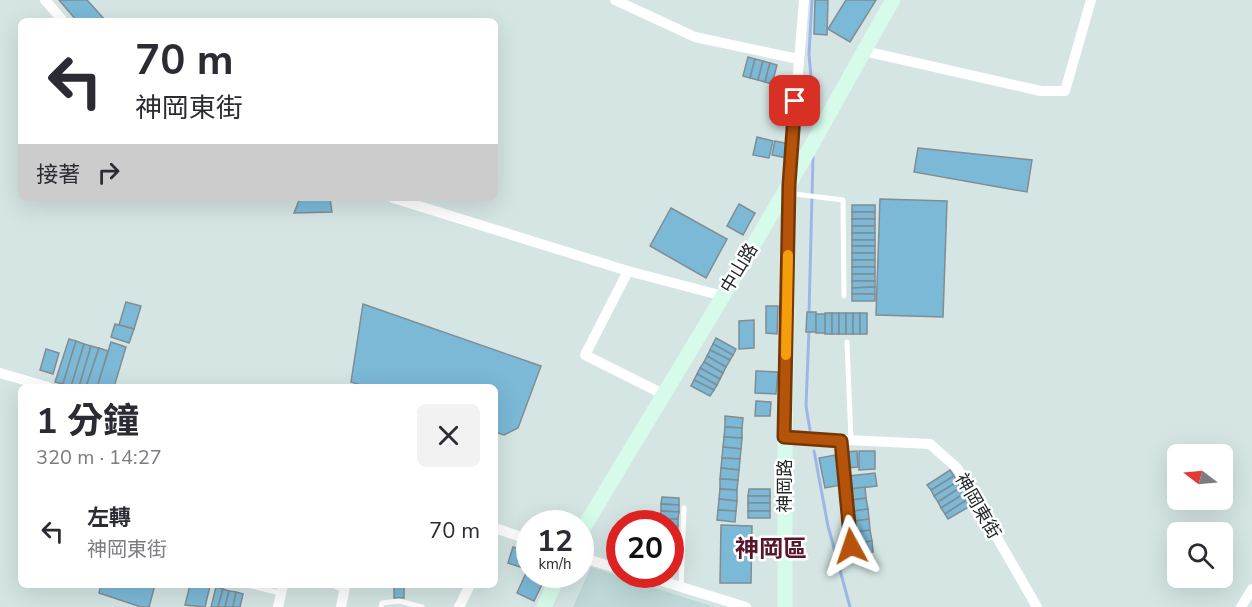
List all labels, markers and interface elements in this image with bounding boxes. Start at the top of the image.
text: 70 m [135,32,234,89]
icon: left [36,42,114,120]
pin [769,75,820,126]
icon: arrive [778,84,811,117]
text: 神岡東街 [135,90,243,127]
icon: right [92,156,125,189]
text: 接著 [36,160,80,190]
street label: 中山路 [715,239,763,297]
text: 1 分鐘 [36,397,139,446]
button: close [417,404,480,467]
text: 320 m · 14:27 [36,444,162,471]
north arrow [1167,444,1233,510]
map controls [1167,444,1233,588]
street label: 神岡路 [773,459,797,513]
street label: 神岡東街 [950,469,1006,543]
text: 左轉 [87,503,131,533]
speed limit sign: 20 [606,510,684,588]
position arrow [819,514,883,578]
icon: left [36,515,69,548]
text: 70 m [429,516,480,546]
text: 12 [537,521,573,562]
button: search [1167,522,1233,588]
district label: 神岡區 [735,533,807,565]
text: 神岡東街 [87,536,167,563]
text: km/h [538,554,572,574]

